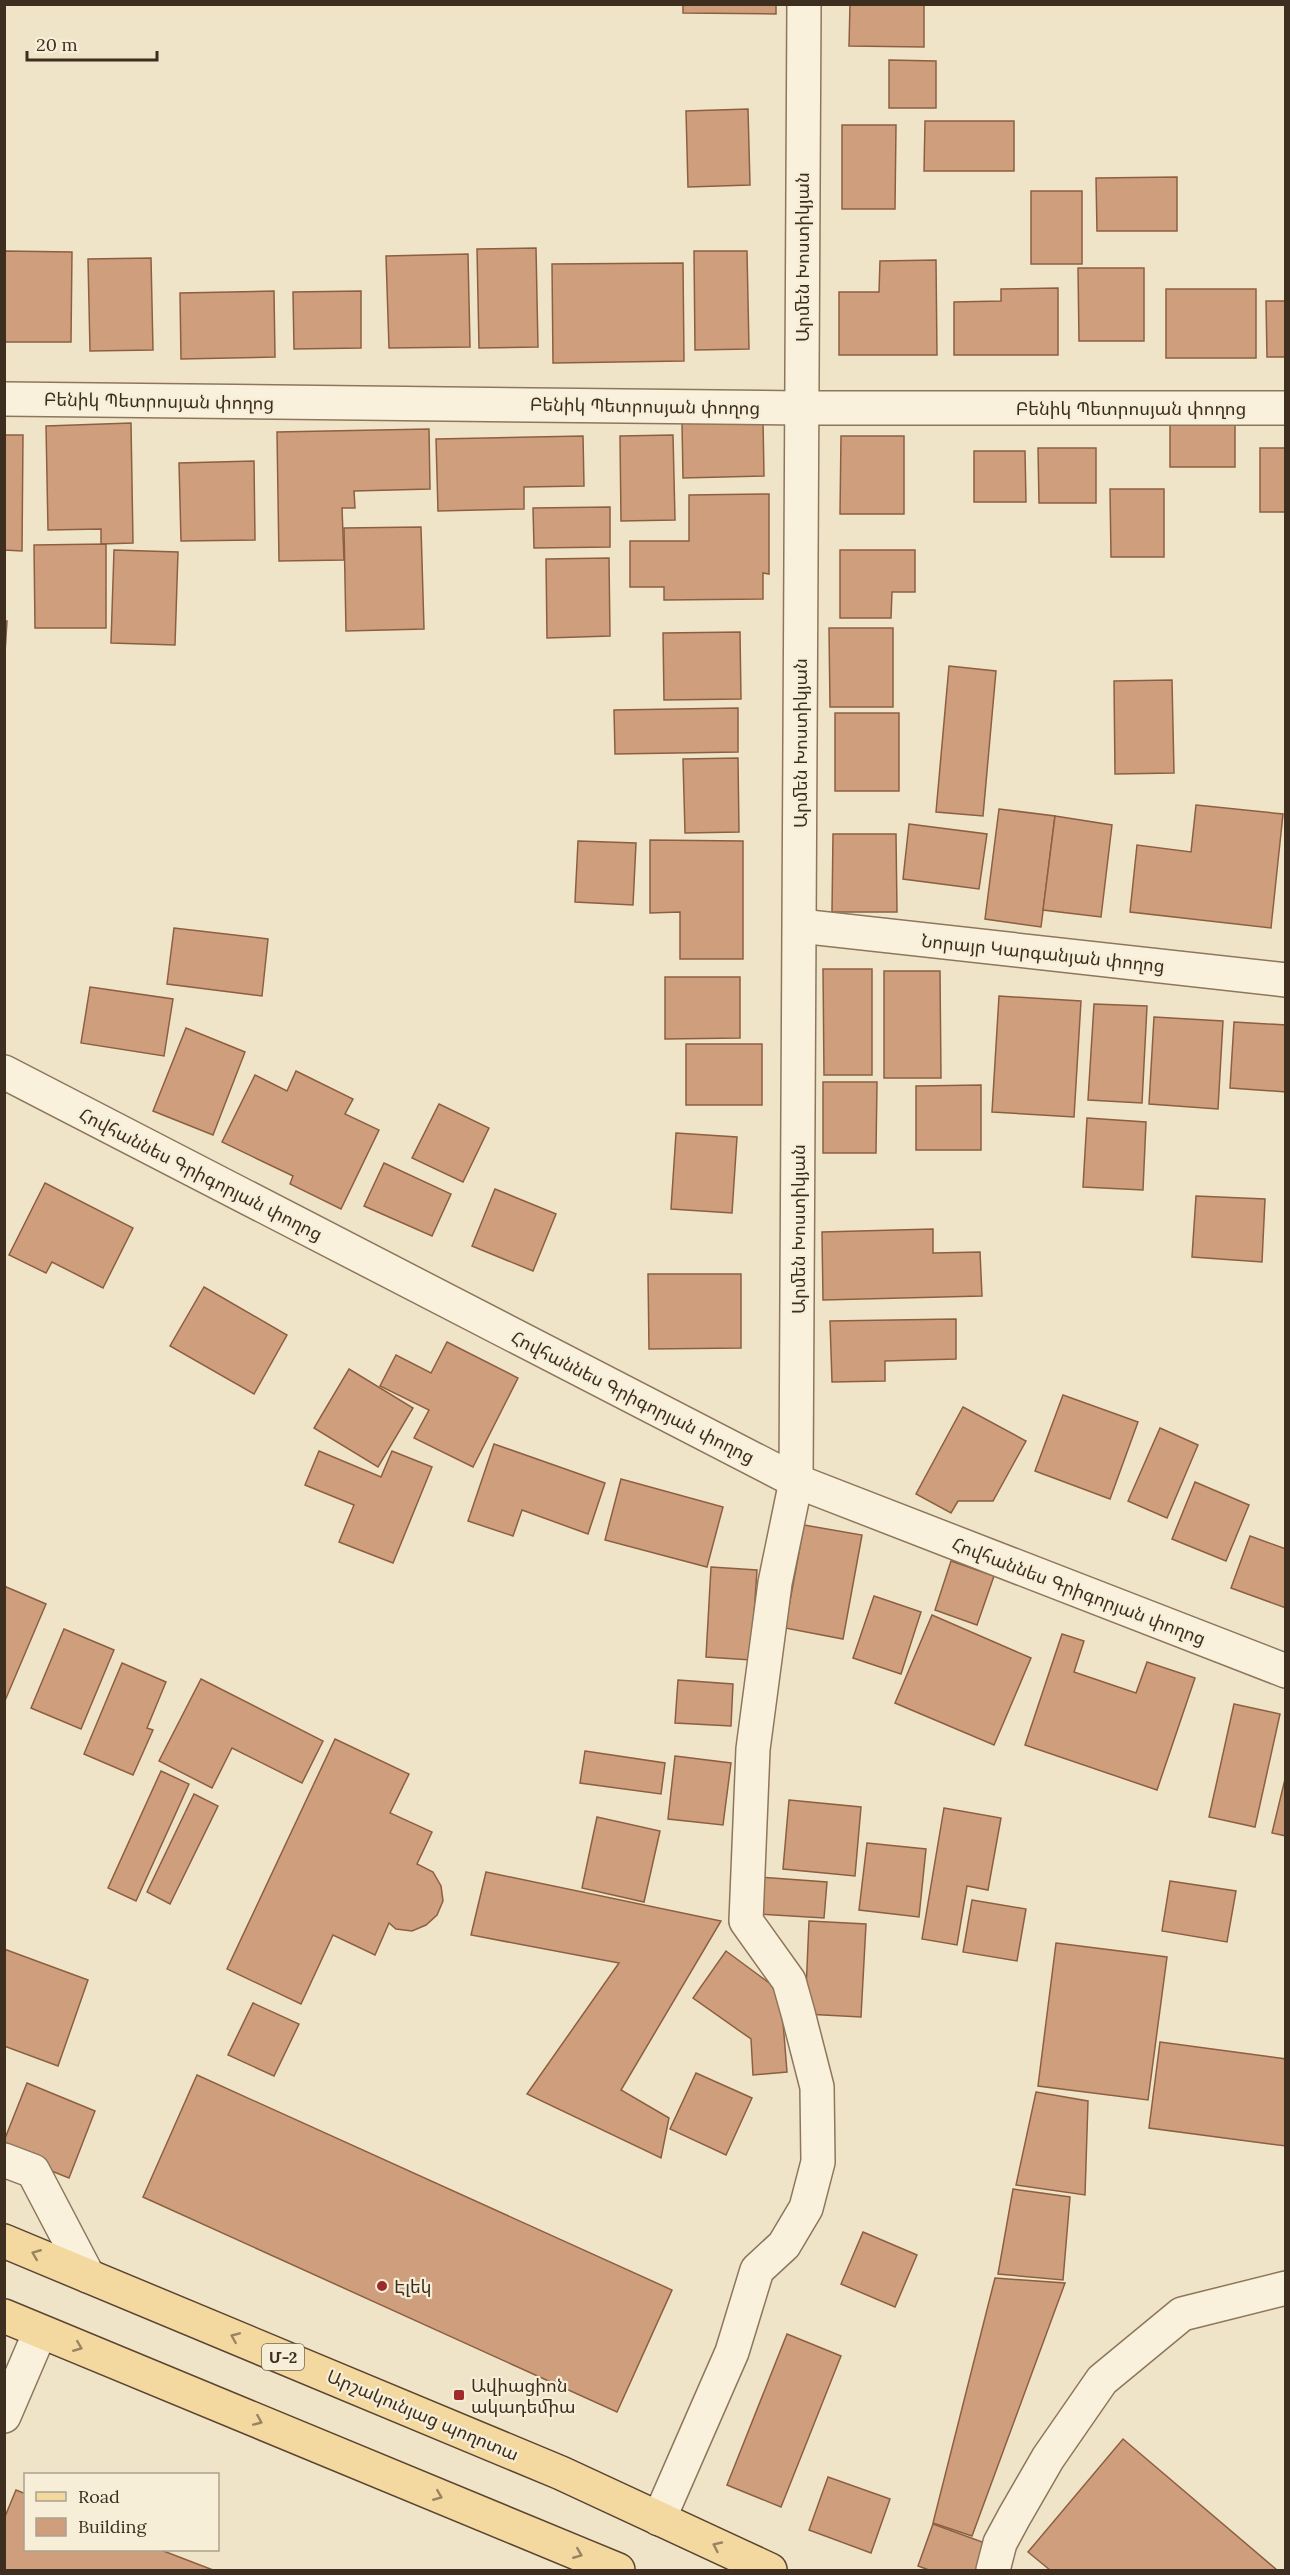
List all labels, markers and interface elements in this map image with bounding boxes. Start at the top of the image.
scale bar [27,24,158,62]
text: 20 m [36,33,78,56]
street label: Արմեն Խոստիկյան [791,172,814,342]
street label: Բենիկ Պետրոսյան փողոց [44,387,274,415]
street label: Բենիկ Պետրոսյան փողոց [530,392,760,420]
street label: Բենիկ Պետրոսյան փողոց [1016,397,1246,420]
street label: Արմեն Խոստիկյան [789,658,812,828]
street label: Նորայր Կարգանյան փողոց [920,929,1166,977]
street label: Հովհաննես Գրիգորյան փողոց [76,1102,326,1246]
street label: Արմեն Խոստիկյան [787,1144,810,1314]
street label: Հովհաննես Գրիգորյան փողոց [508,1325,758,1469]
street label: Հովհաննես Գրիգորյան փողոց [949,1532,1209,1650]
one-way arrow [31,2249,42,2261]
place label: Էլեկ [394,2275,432,2298]
marker: Էլեկ [375,2279,389,2293]
one-way arrow [231,2333,242,2345]
one-way arrow [72,2340,83,2352]
road number: Մ-2 [262,2344,304,2370]
street label: Արշակունյաց պողոտա [324,2364,522,2466]
place label: Ավիացիոն ակադեմիա [471,2374,576,2418]
marker: Ավիացիոն ակադեմիա [452,2388,466,2402]
one-way arrow [252,2414,263,2426]
legend [24,2473,219,2551]
text: Road [78,2485,120,2508]
one-way arrow [432,2489,443,2501]
text: Building [78,2515,148,2538]
one-way arrow [713,2542,724,2554]
one-way arrow [571,2547,582,2559]

